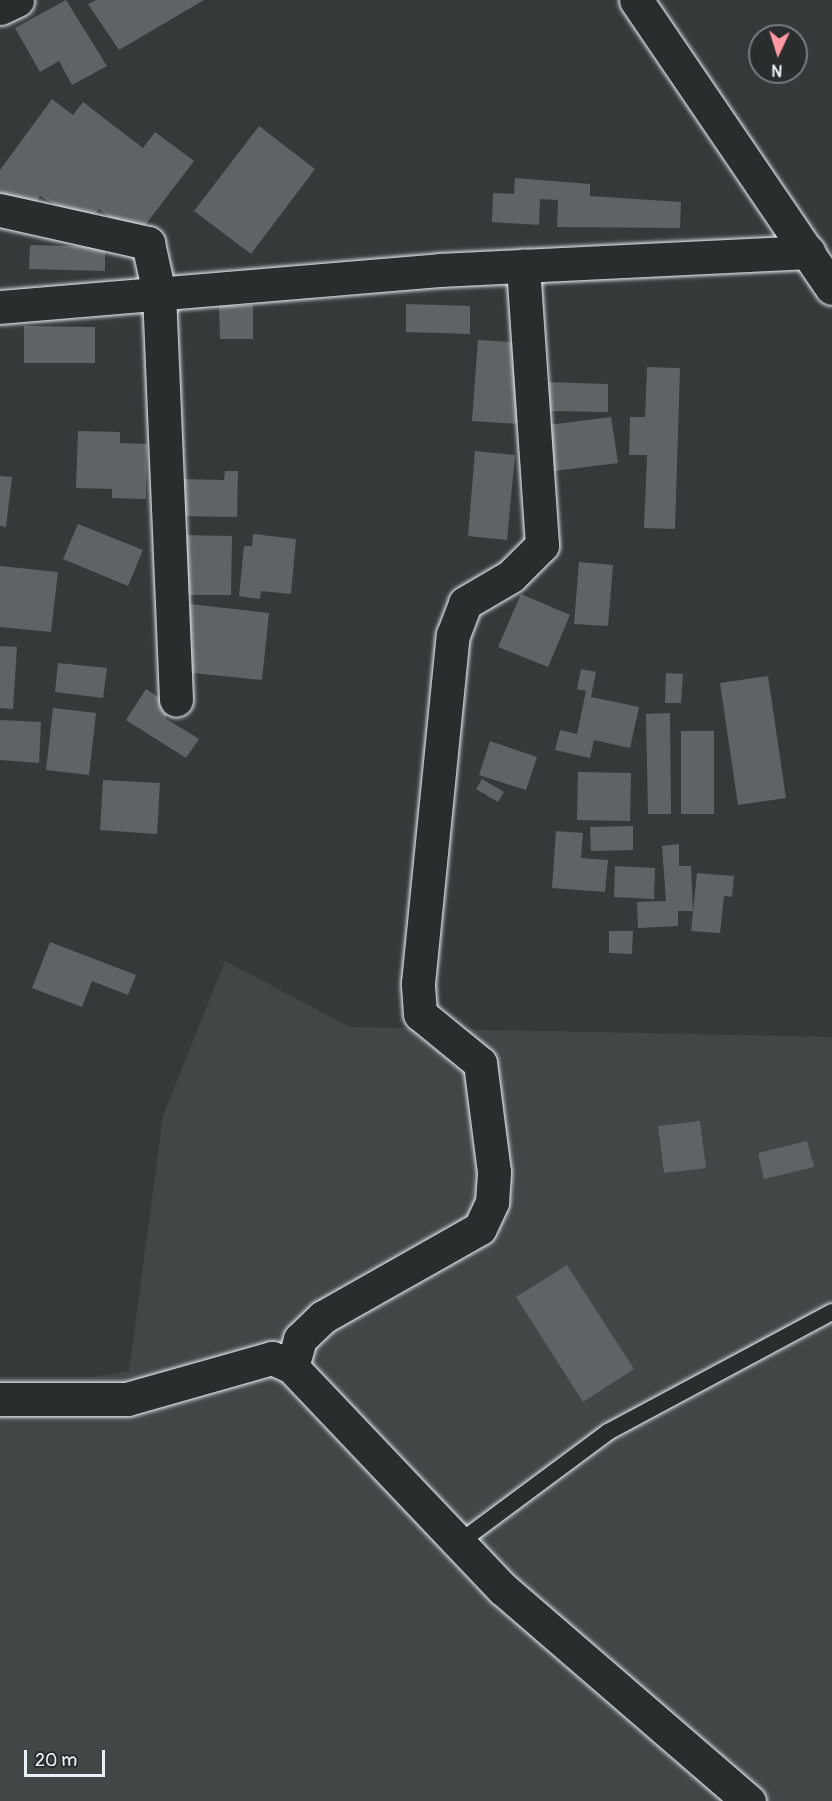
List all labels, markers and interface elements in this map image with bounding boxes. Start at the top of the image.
north arrow [748,24,808,84]
text: N [771,60,783,80]
scale bar [27,1738,108,1776]
text: 20 m [35,1749,77,1772]

